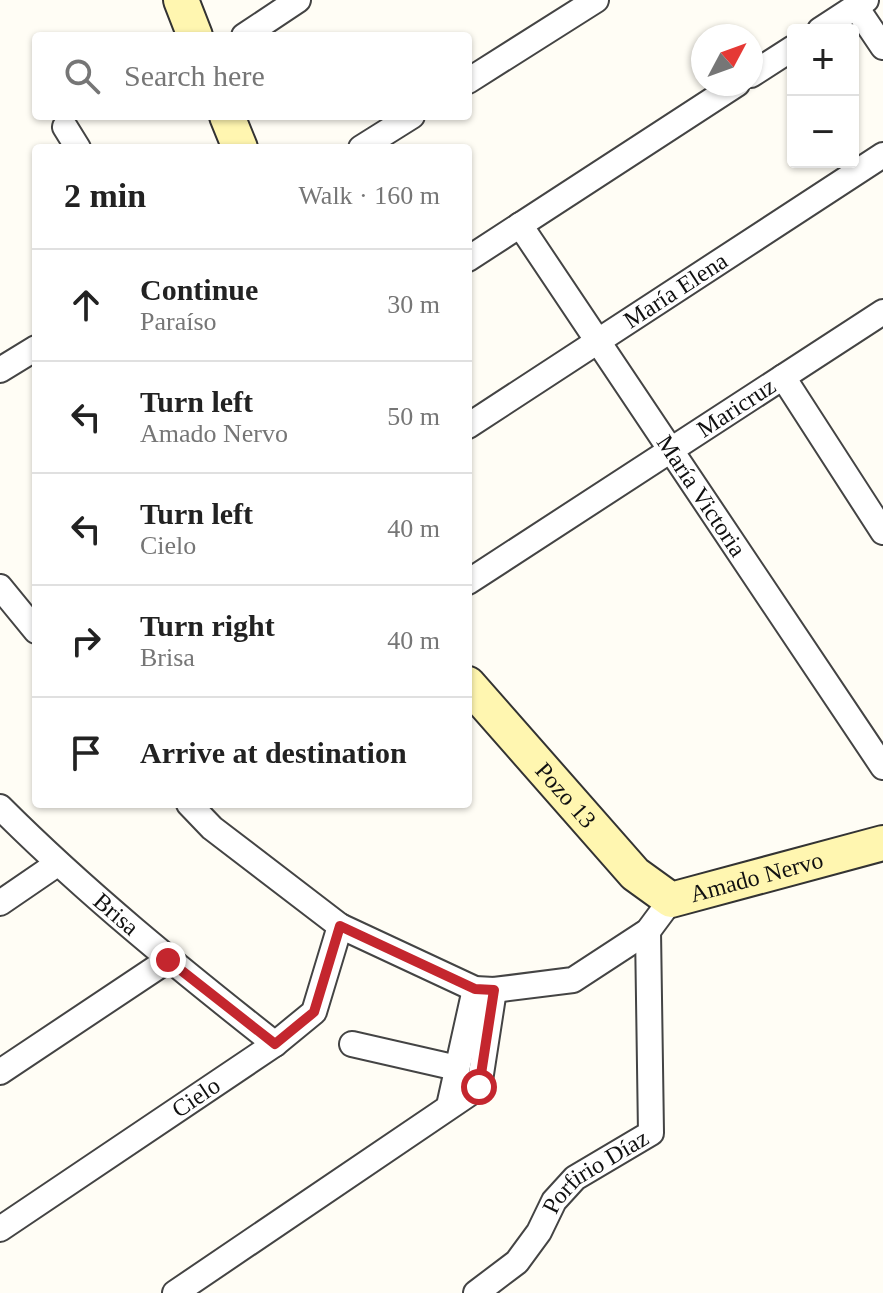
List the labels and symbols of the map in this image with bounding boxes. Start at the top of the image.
north arrow [691,24,763,96]
street label: María Elena [619,247,732,334]
street label: Maricruz [692,373,780,442]
street label: María Victoria [652,430,751,562]
street label: Pozo 13 [530,757,601,833]
street label: Amado Nervo [687,847,826,907]
street label: Brisa [88,888,144,941]
route end [150,942,186,978]
route start [461,1069,497,1105]
street label: Cielo [167,1072,225,1123]
street label: Porfirio Díaz [537,1125,653,1218]

